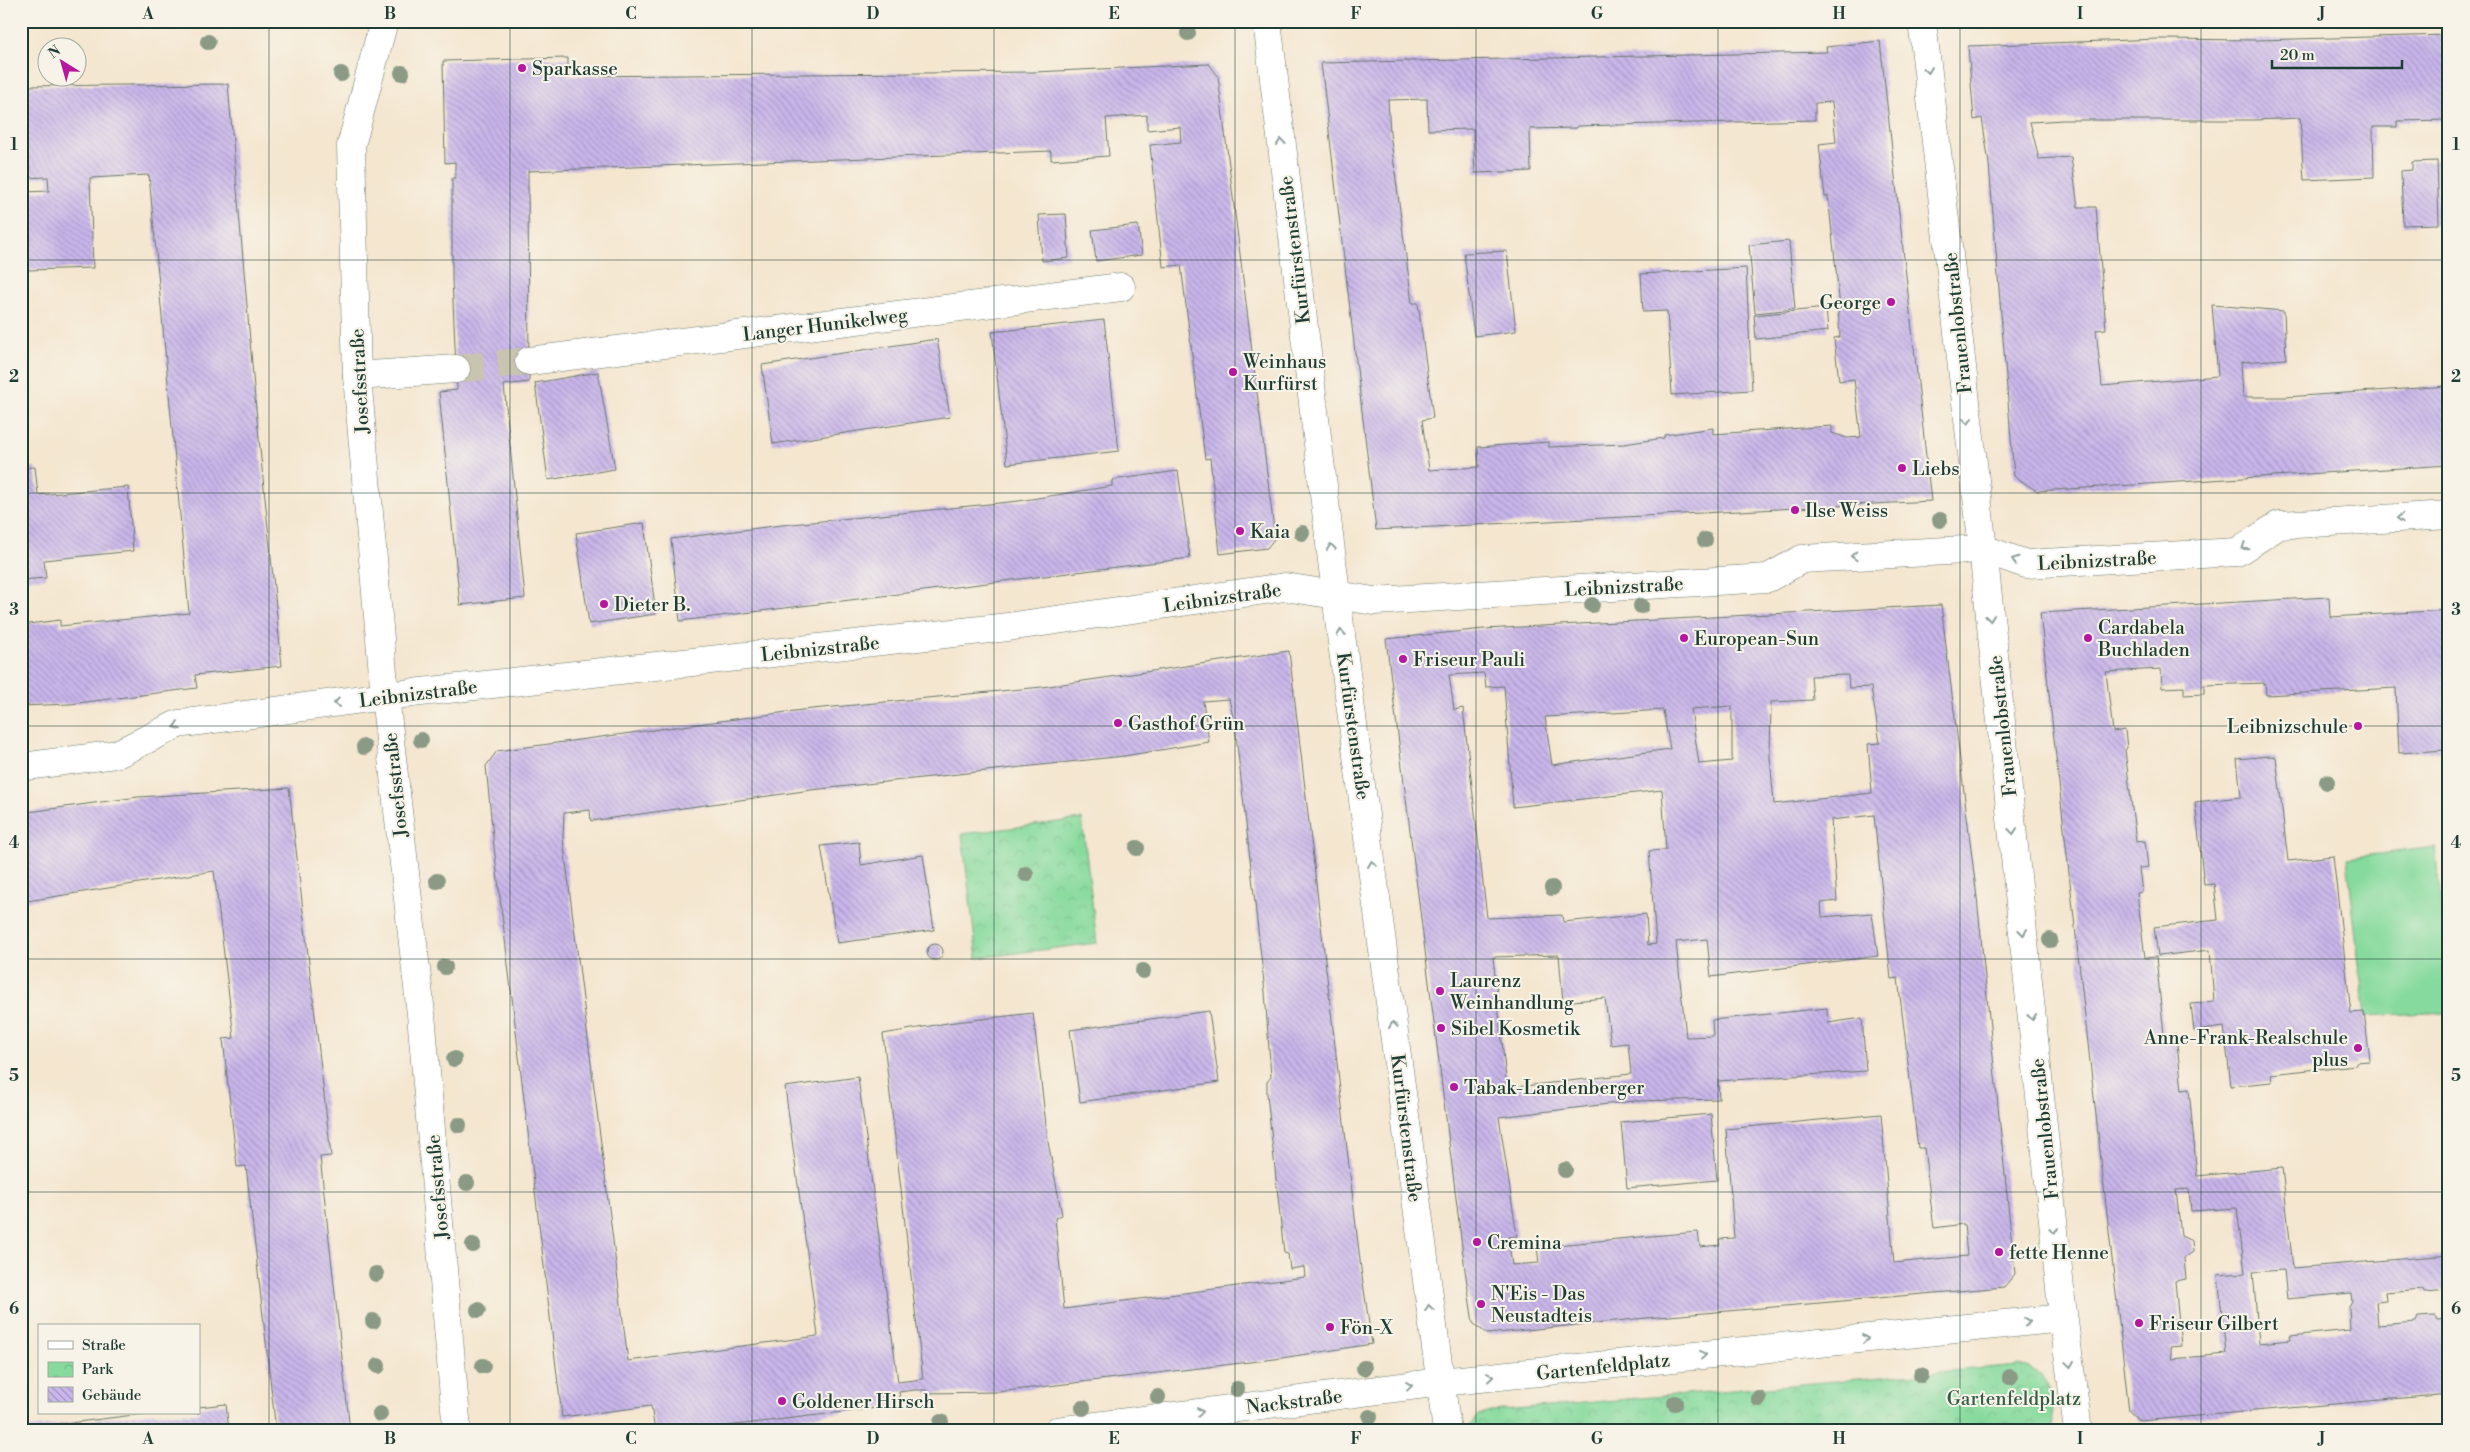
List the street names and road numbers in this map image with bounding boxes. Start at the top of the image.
street label: Kurfürstenstraße [1274,175,1316,325]
street label: Frauenlobstraße [1939,251,1977,395]
street label: Langer Hunikelweg [741,303,909,347]
street label: Josefsstraße [345,328,375,435]
street label: Leibnizstraße [2037,546,2157,576]
street label: Leibnizstraße [1564,572,1684,602]
street label: Leibnizstraße [1161,578,1283,618]
street label: Leibnizstraße [760,631,881,667]
street label: Kurfürstenstraße [1331,651,1375,801]
street label: Frauenlobstraße [1984,654,2022,798]
street label: Leibnizstraße [358,675,479,713]
street label: Josefsstraße [379,731,414,839]
street label: Kurfürstenstraße [1385,1053,1427,1203]
street label: Frauenlobstraße [2026,1057,2064,1201]
street label: Josefsstraße [421,1133,455,1241]
street label: Gartenfeldplatz [1535,1348,1671,1386]
street label: Nackstraße [1245,1384,1344,1420]

